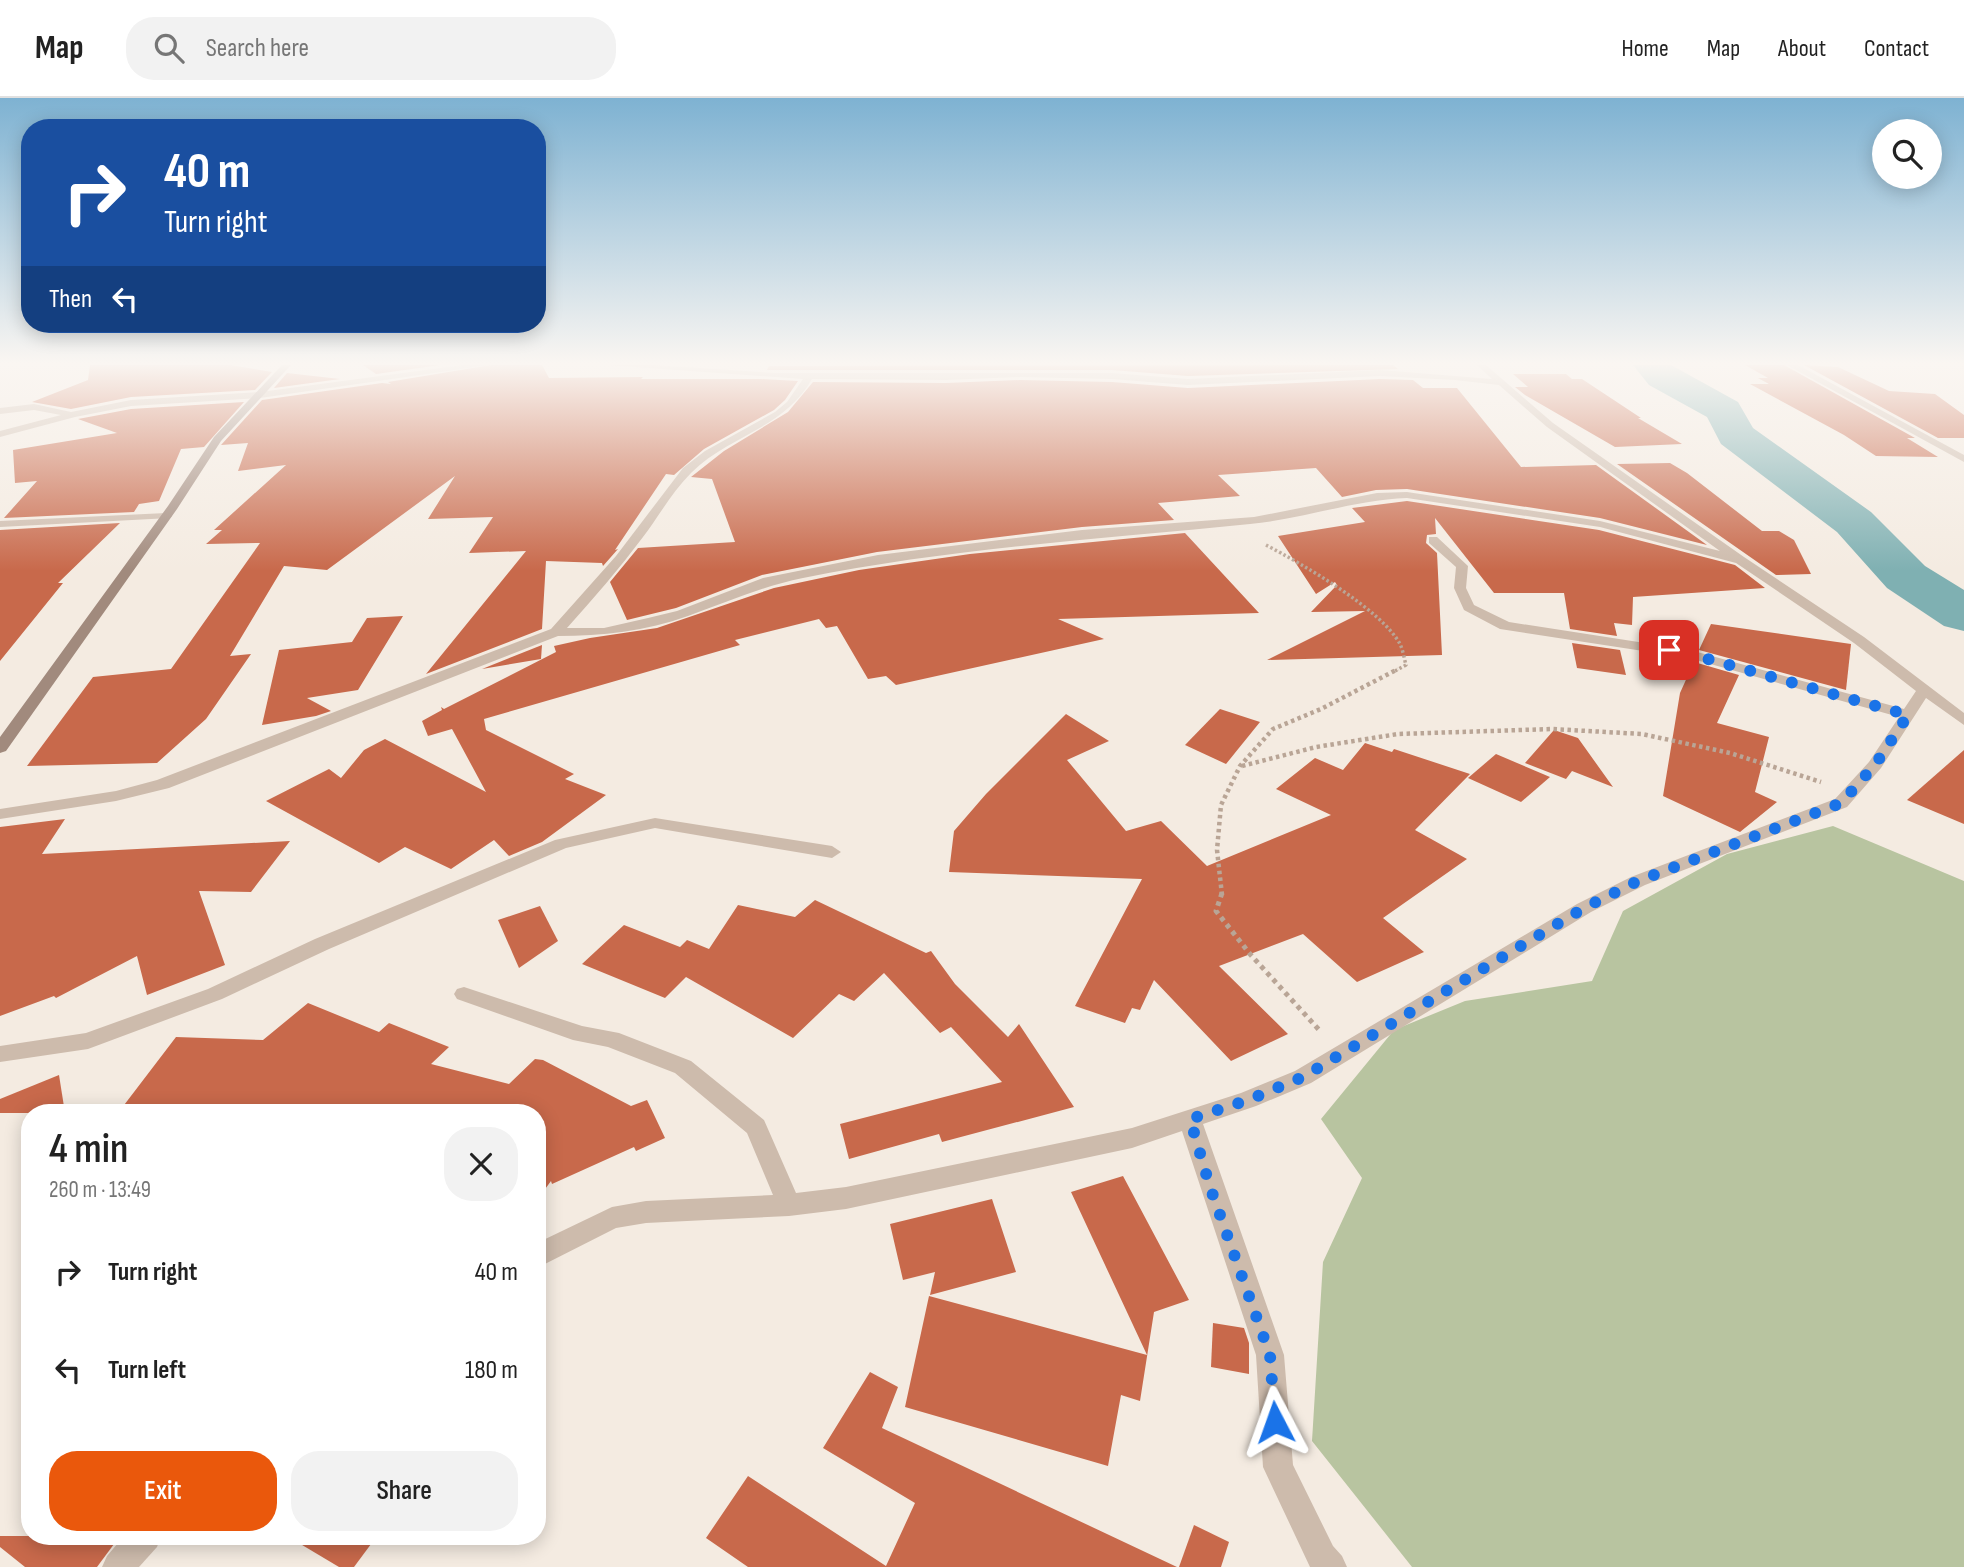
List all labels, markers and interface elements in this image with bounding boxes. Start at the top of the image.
search box [126,17,616,80]
text: Map [35,28,84,68]
icon: search [150,29,188,67]
text: Search here [206,33,309,64]
text: Home [1621,34,1669,63]
text: Map [1707,34,1740,63]
text: About [1778,34,1826,63]
text: Contact [1864,34,1929,63]
map controls [1872,119,1942,189]
button: search [1872,119,1942,189]
text: 40 m [164,143,250,202]
icon: right [49,147,140,238]
text: Turn right [164,203,268,242]
icon: left [106,280,144,318]
text: Then [49,284,92,315]
pin [1639,620,1699,680]
icon: arrive [1650,631,1688,669]
text: 4 min [49,1124,128,1175]
button: close [444,1127,518,1201]
text: 260 m · 13:49 [49,1176,151,1204]
icon: right [49,1253,87,1291]
text: Turn right [108,1257,197,1288]
text: 40 m [475,1257,518,1288]
icon: left [49,1351,87,1389]
text: Turn left [108,1355,186,1386]
text: 180 m [465,1355,518,1386]
position arrow [1238,1385,1312,1459]
button: Exit [49,1451,277,1531]
button: Share [291,1451,518,1531]

